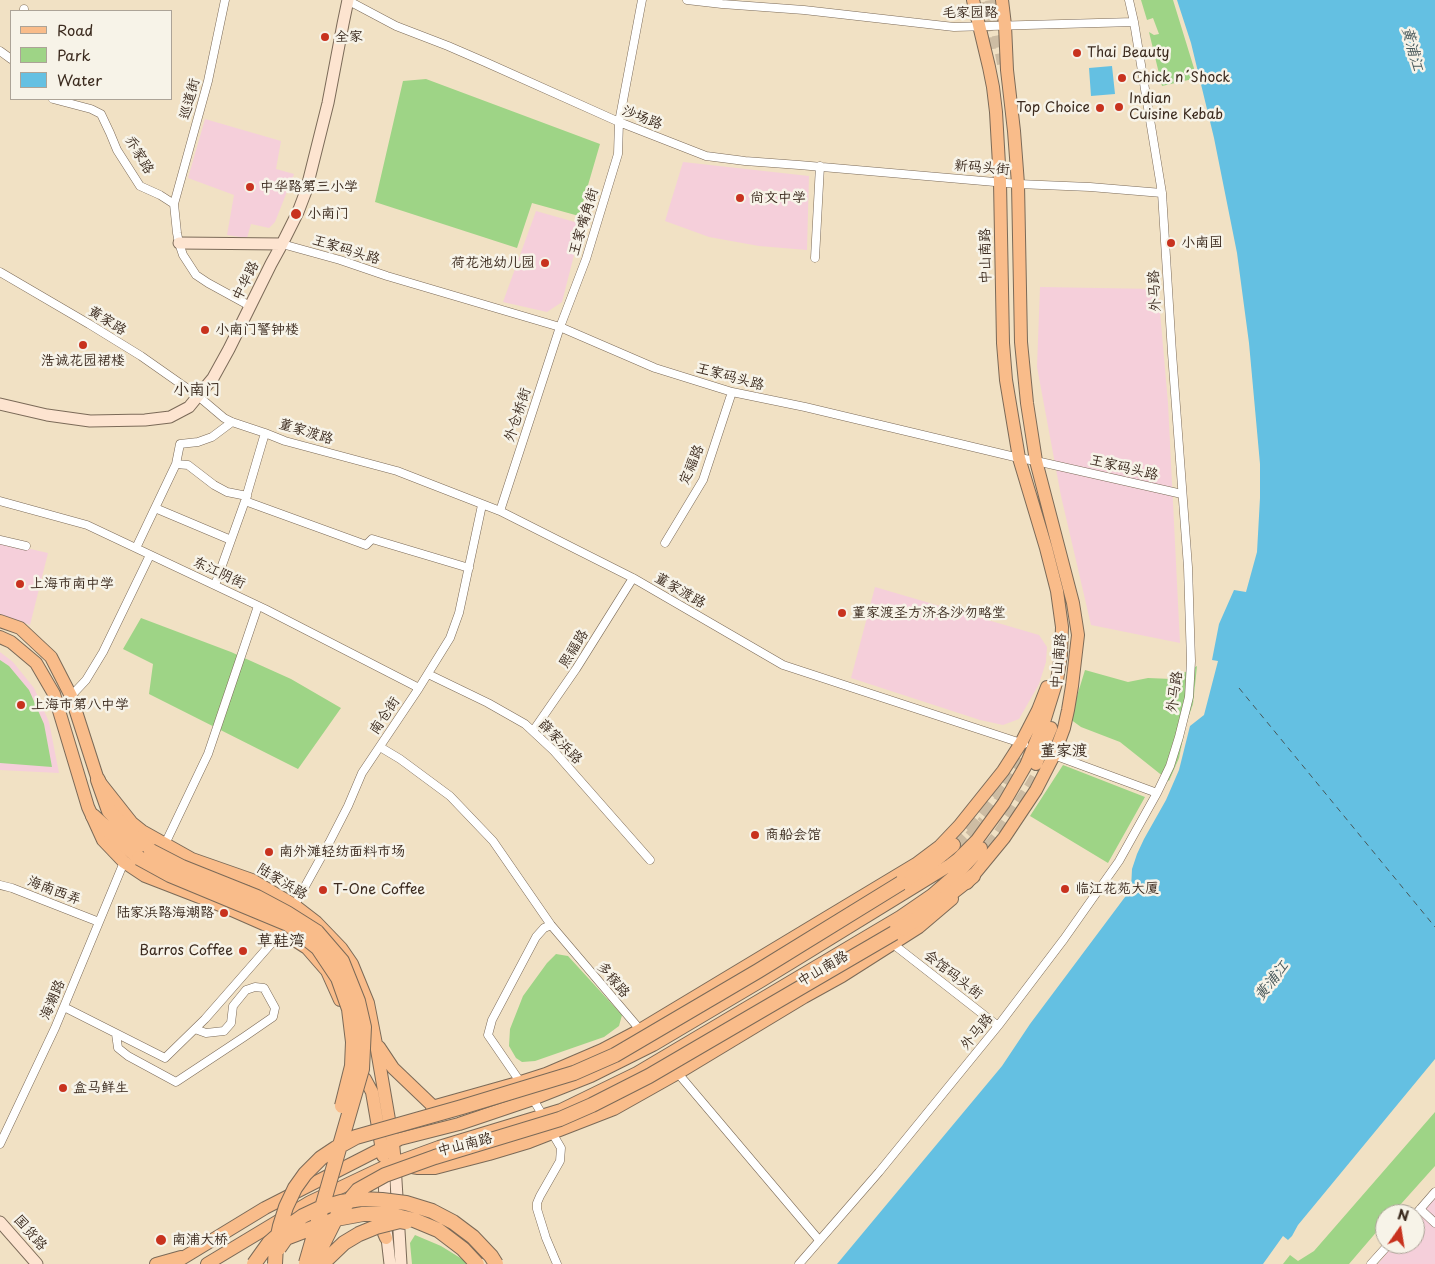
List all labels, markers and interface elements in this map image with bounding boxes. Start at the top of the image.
street label: 毛家园路 [942,5,998,21]
legend [10,10,172,100]
text: Road [57,18,93,41]
water label: 黄浦江 [1397,25,1427,73]
place label: 全家 [335,29,363,45]
marker: 全家 [319,31,331,43]
text: Park [57,43,91,66]
place label: Thai Beauty [1087,45,1170,61]
marker: Thai Beauty [1071,47,1083,59]
text: Water [57,68,102,91]
place label: Chick n´Shock [1132,70,1230,86]
marker: Chick n´Shock [1116,72,1128,84]
street label: 巡道街 [176,77,204,121]
place label: Indian Cuisine Kebab [1129,91,1223,124]
place label: Top Choice [1016,100,1090,116]
marker: Indian Cuisine Kebab [1113,101,1125,113]
marker: Top Choice [1094,102,1106,114]
street label: 沙场路 [619,103,665,133]
street label: 乔家路 [121,133,157,177]
street label: 新码头街 [953,157,1011,179]
place label: 中华路第三小学 [260,179,358,195]
marker: 中华路第三小学 [244,181,256,193]
street label: 王家嘴角街 [566,186,602,258]
place label: 尚文中学 [750,190,806,206]
marker: 尚文中学 [734,192,746,204]
place label: 小南门 [307,206,349,222]
marker: 小南门 [289,207,303,221]
street label: 中山南路 [977,228,995,284]
street label: 王家码头路 [310,232,382,268]
place label: 小南国 [1181,235,1223,251]
marker: 小南国 [1165,237,1177,249]
place label: 荷花池幼儿园 [451,255,535,271]
marker: 荷花池幼儿园 [539,257,551,269]
street label: 中华路 [229,258,263,304]
street label: 外马路 [1146,270,1164,312]
street label: 黄家路 [85,303,129,339]
place label: 小南门警钟楼 [215,322,299,338]
marker: 小南门警钟楼 [199,324,211,336]
marker: 浩诚花园裙楼 [77,339,89,351]
place label: 浩诚花园裙楼 [41,353,125,369]
street label: 王家码头路 [694,360,766,394]
district label: 小南门 [173,381,221,401]
street label: 外仓桥街 [501,386,535,444]
street label: 董家渡路 [277,416,335,448]
street label: 定福路 [676,442,708,488]
street label: 王家码头路 [1088,452,1160,484]
street label: 东江阴街 [190,554,248,592]
street label: 董家渡路 [652,570,708,612]
place label: 上海市南中学 [30,576,114,592]
marker: 上海市南中学 [14,578,26,590]
place label: 董家渡圣方济各沙勿略堂 [852,605,1006,621]
marker: 董家渡圣方济各沙勿略堂 [836,607,848,619]
street label: 熙福路 [556,627,592,671]
street label: 中山南路 [1048,632,1070,690]
street label: 外马路 [1164,670,1186,714]
street label: 南仓街 [366,694,404,738]
place label: 上海市第八中学 [31,697,129,713]
marker: 上海市第八中学 [15,699,27,711]
street label: 薛家浜路 [535,716,585,768]
district label: 董家渡 [1040,742,1088,762]
place label: 商船会馆 [765,827,821,843]
marker: 商船会馆 [749,829,761,841]
place label: 南外滩轻纺面料市场 [279,844,405,860]
marker: 南外滩轻纺面料市场 [263,846,275,858]
street label: 陆家浜路 [254,860,310,904]
street label: 海南西弄 [25,873,83,909]
place label: 临江花苑大厦 [1075,881,1159,897]
place label: T-One Coffee [333,882,425,898]
marker: 临江花苑大厦 [1059,883,1071,895]
marker: T-One Coffee [317,884,329,896]
place label: 陆家浜路海潮路 [116,905,214,921]
marker: 陆家浜路海潮路 [218,907,230,919]
district label: 草鞋湾 [257,932,305,952]
place label: Barros Coffee [139,943,233,959]
marker: Barros Coffee [237,945,249,957]
street label: 会馆码头街 [920,947,986,1003]
street label: 中山南路 [795,948,851,990]
water label: 黄浦江 [1251,958,1293,1004]
street label: 多稼路 [593,959,633,1001]
street label: 海潮路 [37,977,69,1023]
street label: 外马路 [957,1010,997,1054]
place label: 盒马鲜生 [73,1080,129,1096]
marker: 盒马鲜生 [57,1082,69,1094]
street label: 中山南路 [436,1130,494,1160]
text: N [1395,1203,1411,1226]
north arrow [1375,1204,1425,1254]
street label: 国货路 [10,1212,50,1254]
place label: 南浦大桥 [172,1232,228,1248]
marker: 南浦大桥 [154,1233,168,1247]

